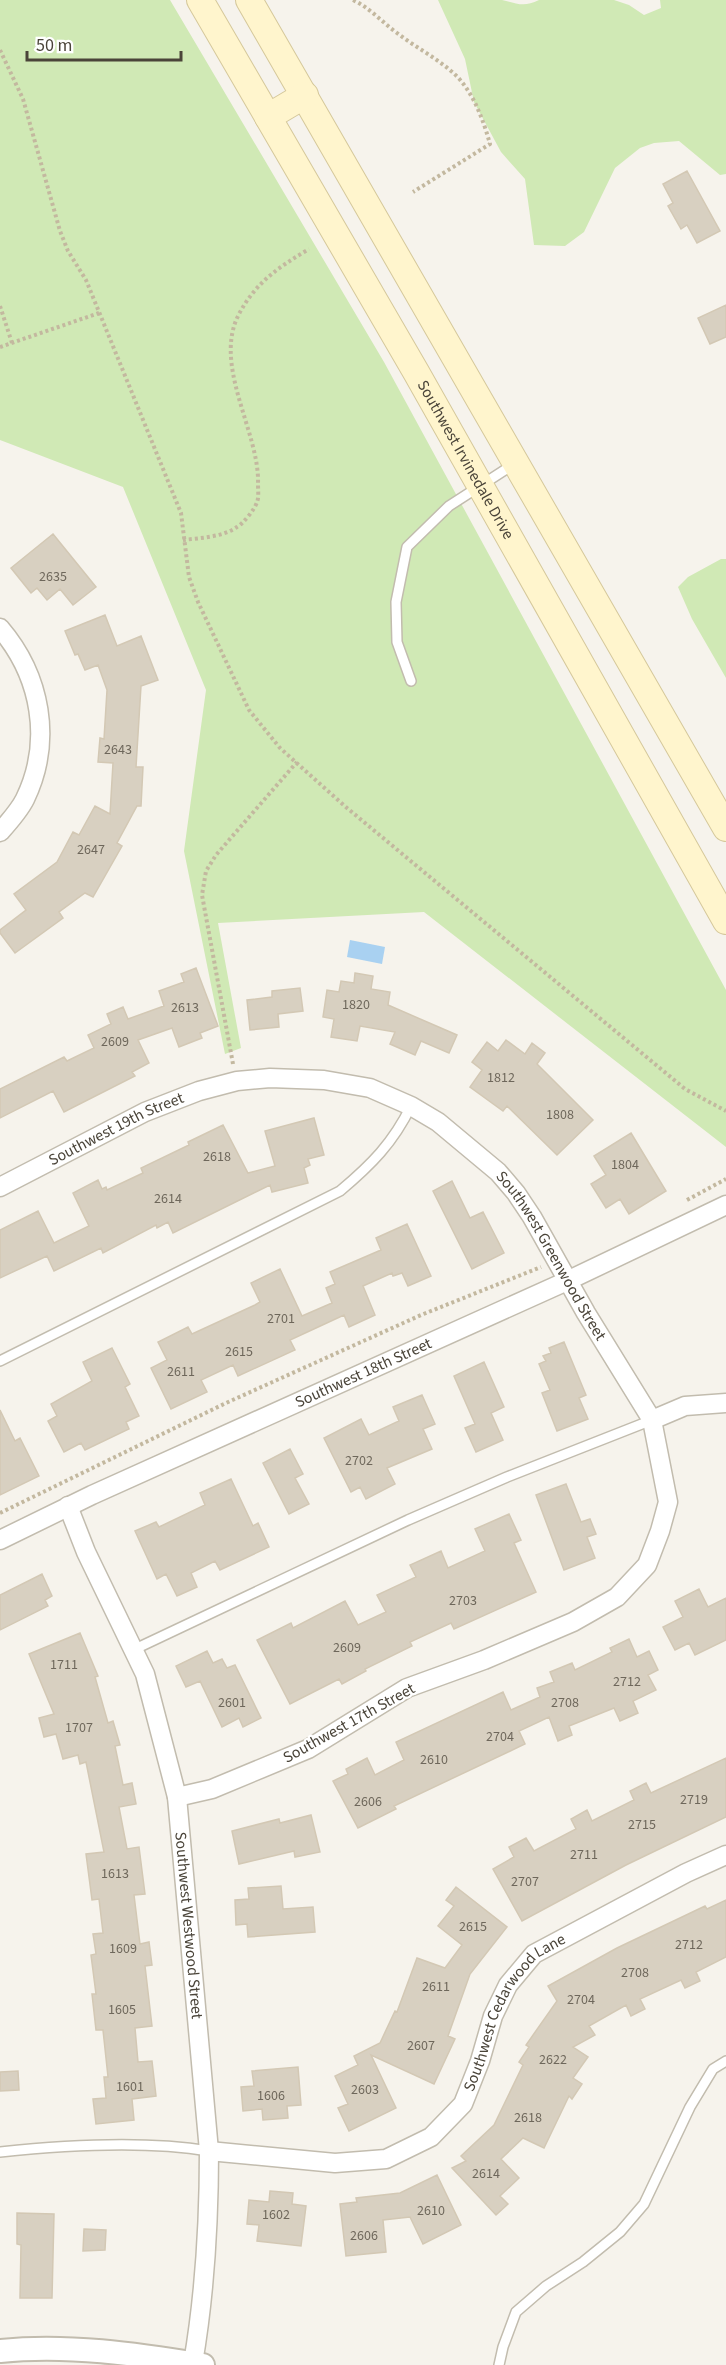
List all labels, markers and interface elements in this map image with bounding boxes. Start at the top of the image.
scale bar [27,24,182,62]
text: 50 m [36,33,72,58]
street label: Southwest Irvinedale Drive [412,376,519,544]
house number: 2635 [39,567,67,587]
house number: 2643 [104,740,132,760]
house number: 2647 [77,840,105,860]
house number: 1820 [342,995,370,1015]
house number: 2613 [171,998,199,1018]
house number: 2609 [101,1032,129,1052]
house number: 1812 [487,1068,515,1088]
street label: Southwest 19th Street [45,1087,187,1171]
house number: 1808 [546,1105,574,1125]
house number: 2618 [203,1147,231,1167]
house number: 1804 [611,1155,639,1175]
street label: Southwest Greenwood Street [491,1166,612,1345]
house number: 2614 [154,1189,182,1209]
house number: 2701 [267,1309,295,1329]
street label: Southwest 18th Street [291,1332,436,1413]
house number: 2615 [225,1342,253,1362]
house number: 2611 [167,1362,195,1382]
house number: 2702 [345,1451,373,1471]
house number: 2703 [449,1591,477,1611]
house number: 2609 [333,1638,361,1658]
house number: 1711 [50,1655,78,1675]
house number: 2712 [613,1672,641,1692]
street label: Southwest 17th Street [279,1677,419,1768]
house number: 2601 [218,1693,246,1713]
house number: 2708 [551,1693,579,1713]
house number: 1707 [65,1718,93,1738]
house number: 2704 [486,1727,514,1747]
house number: 2610 [420,1750,448,1770]
house number: 2719 [680,1790,708,1810]
house number: 2606 [354,1792,382,1812]
house number: 2715 [628,1815,656,1835]
street label: Southwest Westwood Street [169,1831,208,2021]
house number: 2711 [570,1845,598,1865]
house number: 1613 [101,1864,129,1884]
house number: 2707 [511,1872,539,1892]
house number: 2615 [459,1917,487,1937]
street label: Southwest Cedarwood Lane [458,1928,569,2095]
house number: 2712 [675,1935,703,1955]
house number: 1609 [109,1939,137,1959]
house number: 2708 [621,1963,649,1983]
house number: 2611 [422,1977,450,1997]
house number: 2704 [567,1990,595,2010]
house number: 1605 [108,2000,136,2020]
house number: 2607 [407,2036,435,2056]
house number: 2622 [539,2050,567,2070]
house number: 1601 [116,2077,144,2097]
house number: 2603 [351,2080,379,2100]
house number: 1606 [257,2086,285,2106]
house number: 2618 [514,2108,542,2128]
house number: 2614 [472,2164,500,2184]
house number: 2610 [417,2201,445,2221]
house number: 1602 [262,2205,290,2225]
house number: 2606 [350,2226,378,2246]

